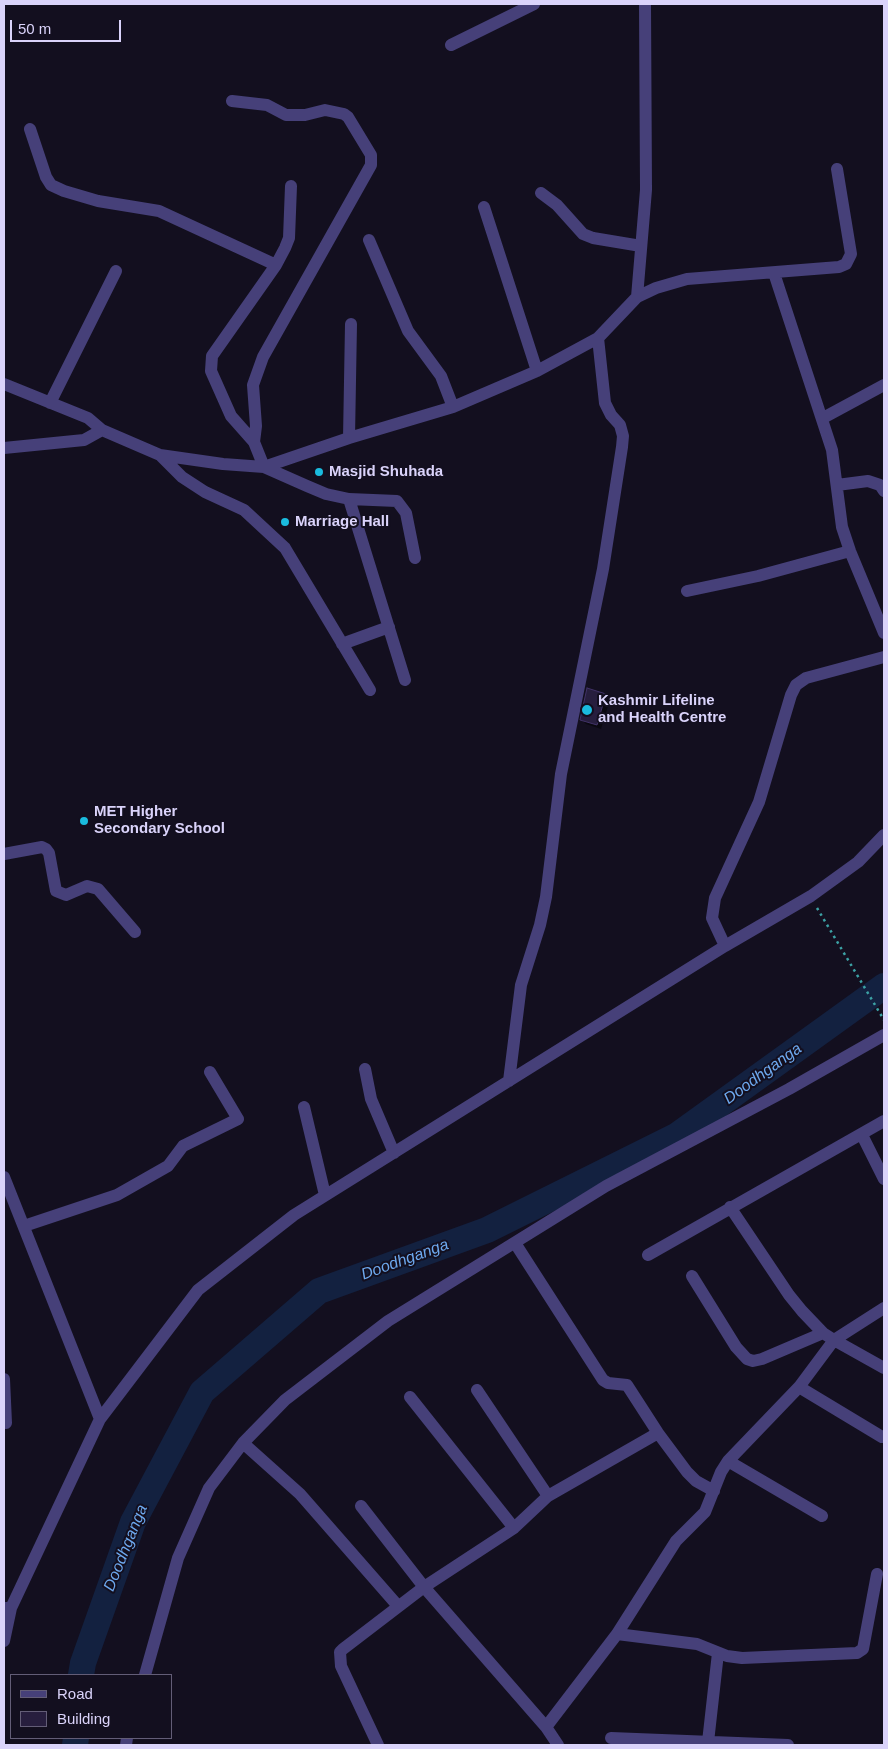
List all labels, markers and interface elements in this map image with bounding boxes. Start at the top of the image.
scale bar [12,10,124,42]
text: 50 m [18,20,51,37]
place label: Masjid Shuhada [329,463,443,481]
marker: Masjid Shuhada [313,466,325,478]
place label: Marriage Hall [295,513,389,531]
marker: Marriage Hall [279,516,291,528]
place label: Kashmir Lifeline and Health Centre [598,692,726,727]
marker: Kashmir Lifeline and Health Centre [580,703,594,717]
place label: MET Higher Secondary School [94,803,225,838]
marker: MET Higher Secondary School [78,815,90,827]
water label: Doodhganga [720,1039,806,1109]
water label: Doodhganga [359,1235,451,1285]
water label: Doodhganga [100,1502,152,1594]
legend [10,1674,172,1739]
text: Road [57,1685,93,1702]
text: Building [57,1710,110,1727]

